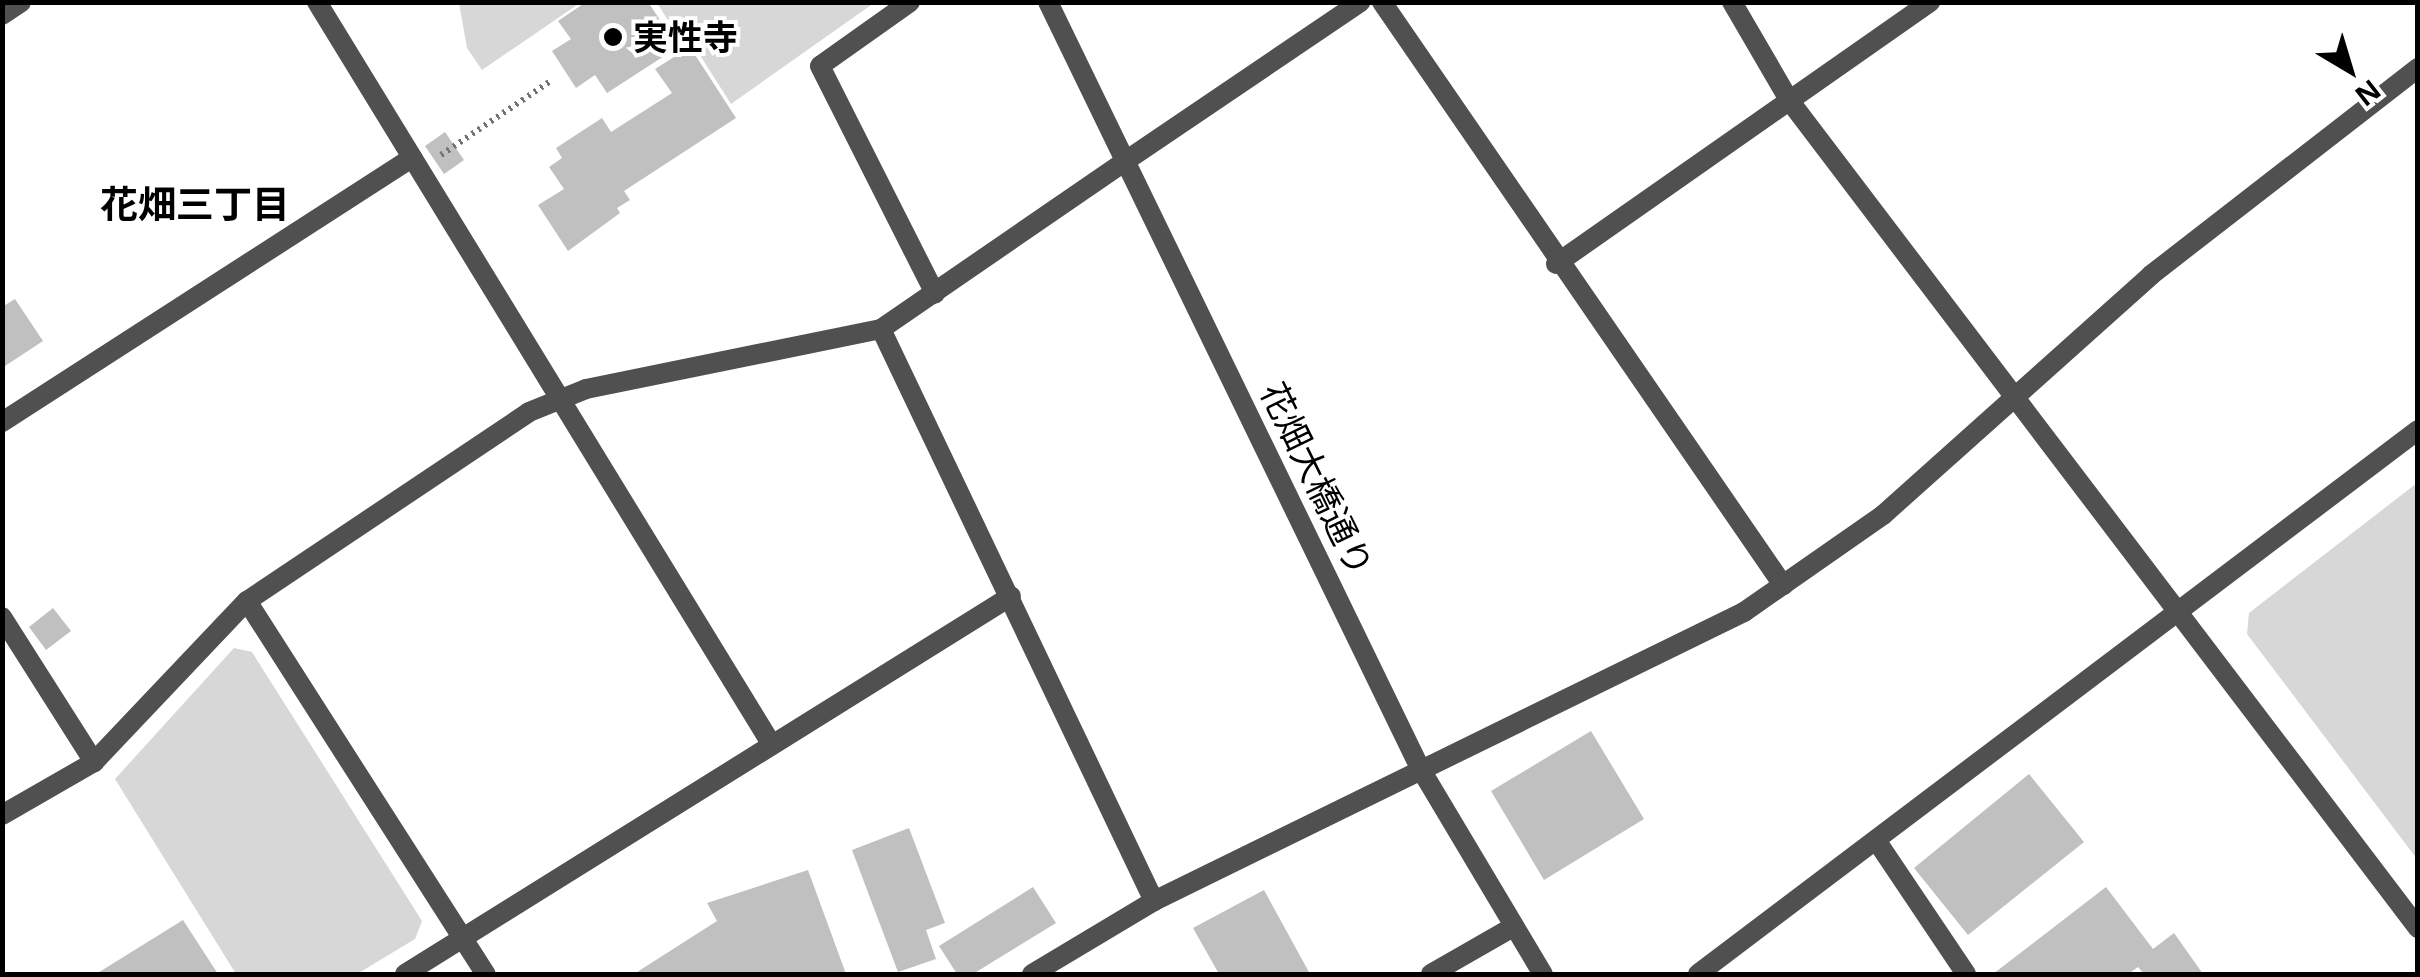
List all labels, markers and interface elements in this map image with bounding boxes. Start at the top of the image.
place label: 実性寺 [633,16,738,58]
north arrow [2300,20,2400,120]
marker: 実性寺 [602,26,624,48]
text: N [2348,72,2389,116]
district label: 花畑三丁目 [100,181,290,227]
street label: 花畑大橋通り [1252,375,1382,583]

